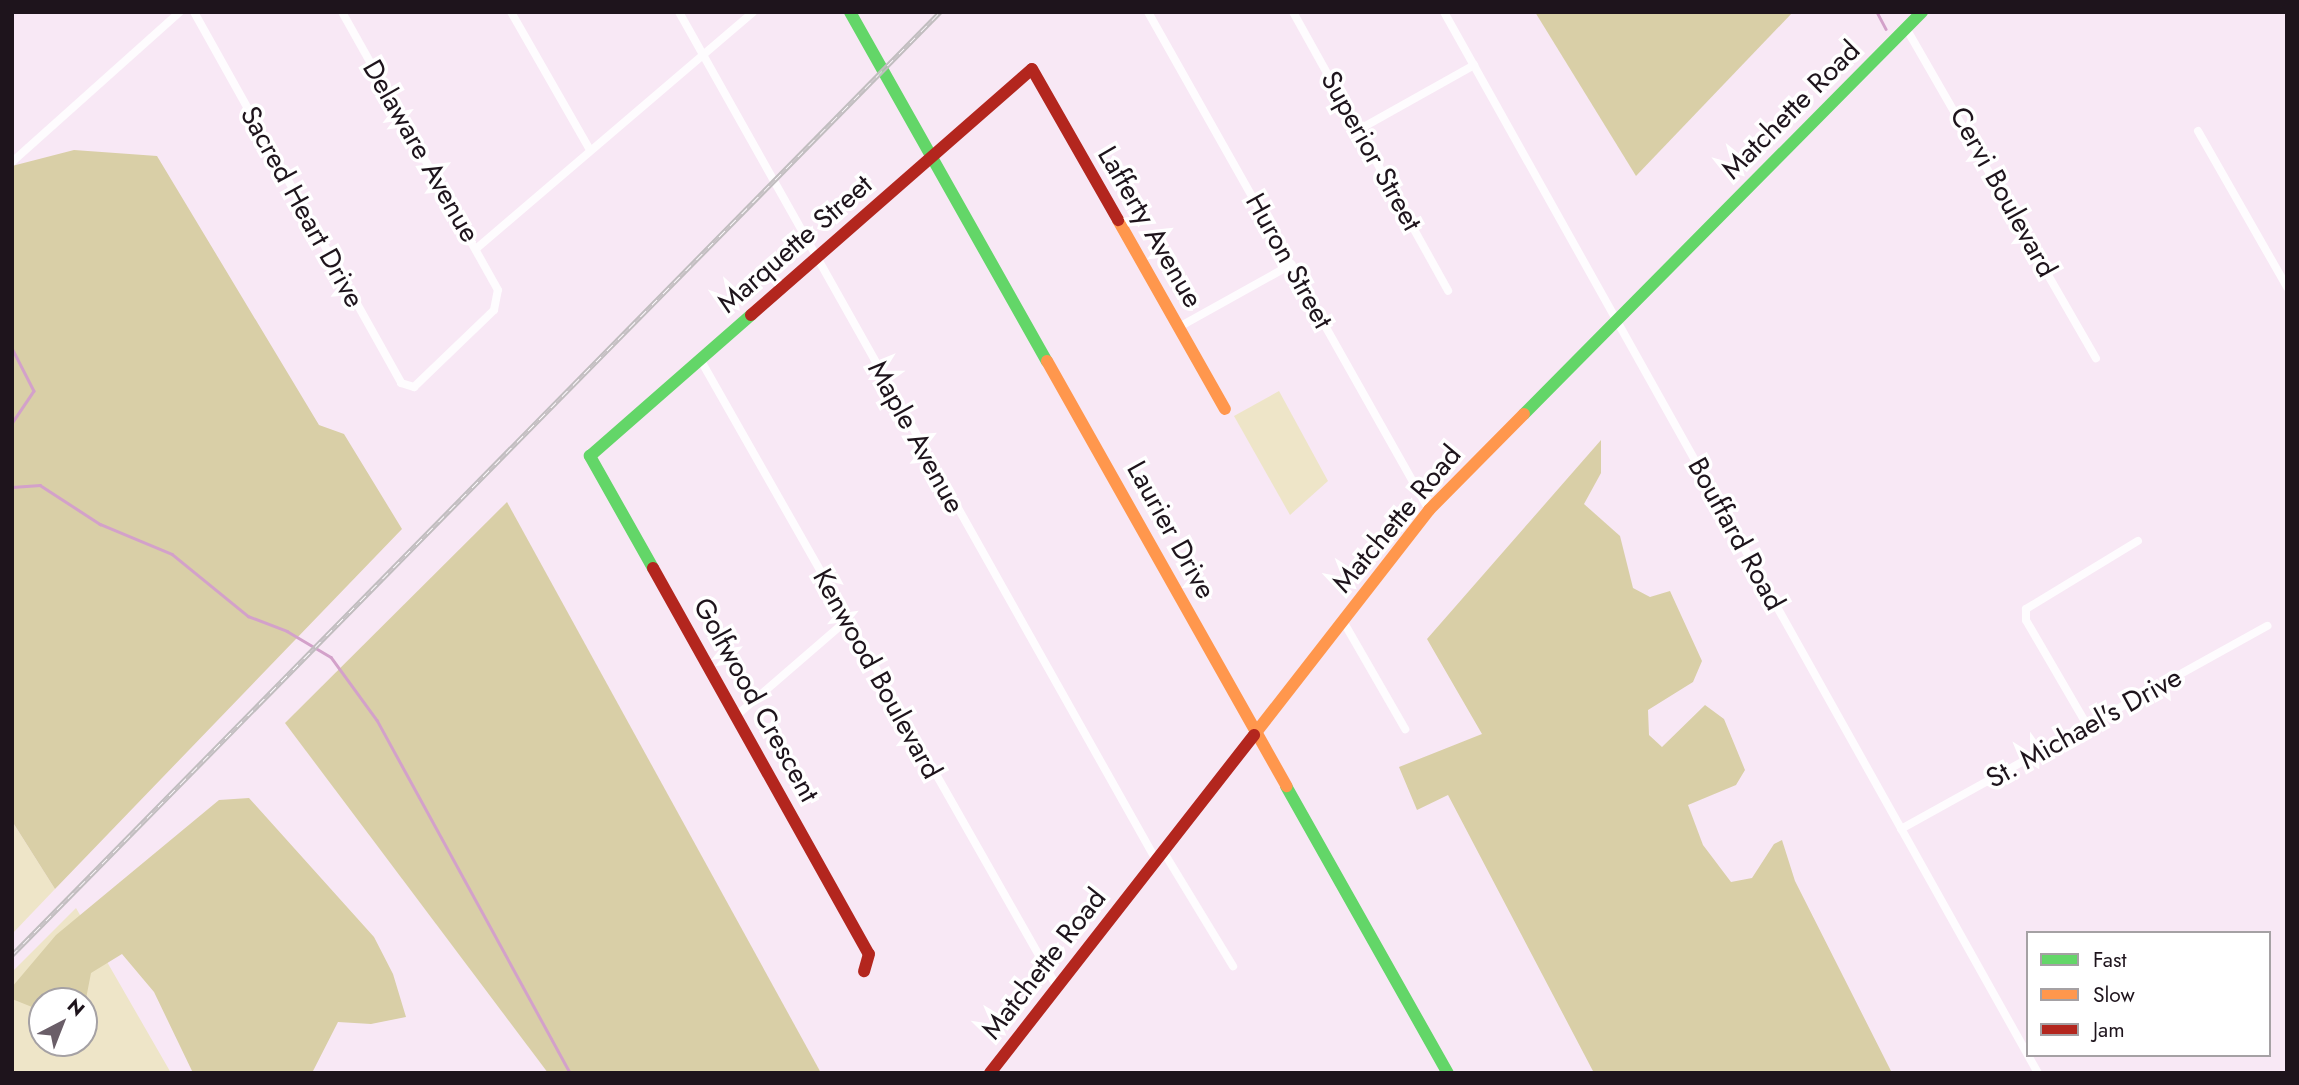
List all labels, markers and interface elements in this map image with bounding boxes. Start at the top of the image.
street label: Matchette Road [1715,34,1867,186]
street label: Delaware Avenue [355,54,487,248]
street label: Superior Street [1313,65,1429,237]
street label: Sacred Heart Drive [233,100,371,314]
street label: Cervi Boulevard [1942,101,2064,283]
street label: Lafferty Avenue [1090,140,1210,314]
street label: Marquette Street [711,168,879,320]
street label: Huron Street [1238,188,1340,334]
street label: Maple Avenue [860,355,972,519]
street label: Matchette Road [1326,438,1468,600]
street label: Bouffard Road [1680,452,1792,616]
street label: Laurier Drive [1119,455,1223,605]
street label: Kenwood Boulevard [805,563,949,785]
street label: Golfwood Crescent [686,592,826,808]
street label: St. Michael's Drive [1980,660,2188,796]
street label: Matchette Road [975,882,1113,1046]
legend [2026,931,2271,1057]
text: Fast [2093,945,2126,975]
text: Slow [2093,980,2135,1010]
north arrow [28,987,98,1057]
text: N [61,992,91,1023]
text: Jam [2093,1015,2125,1045]

